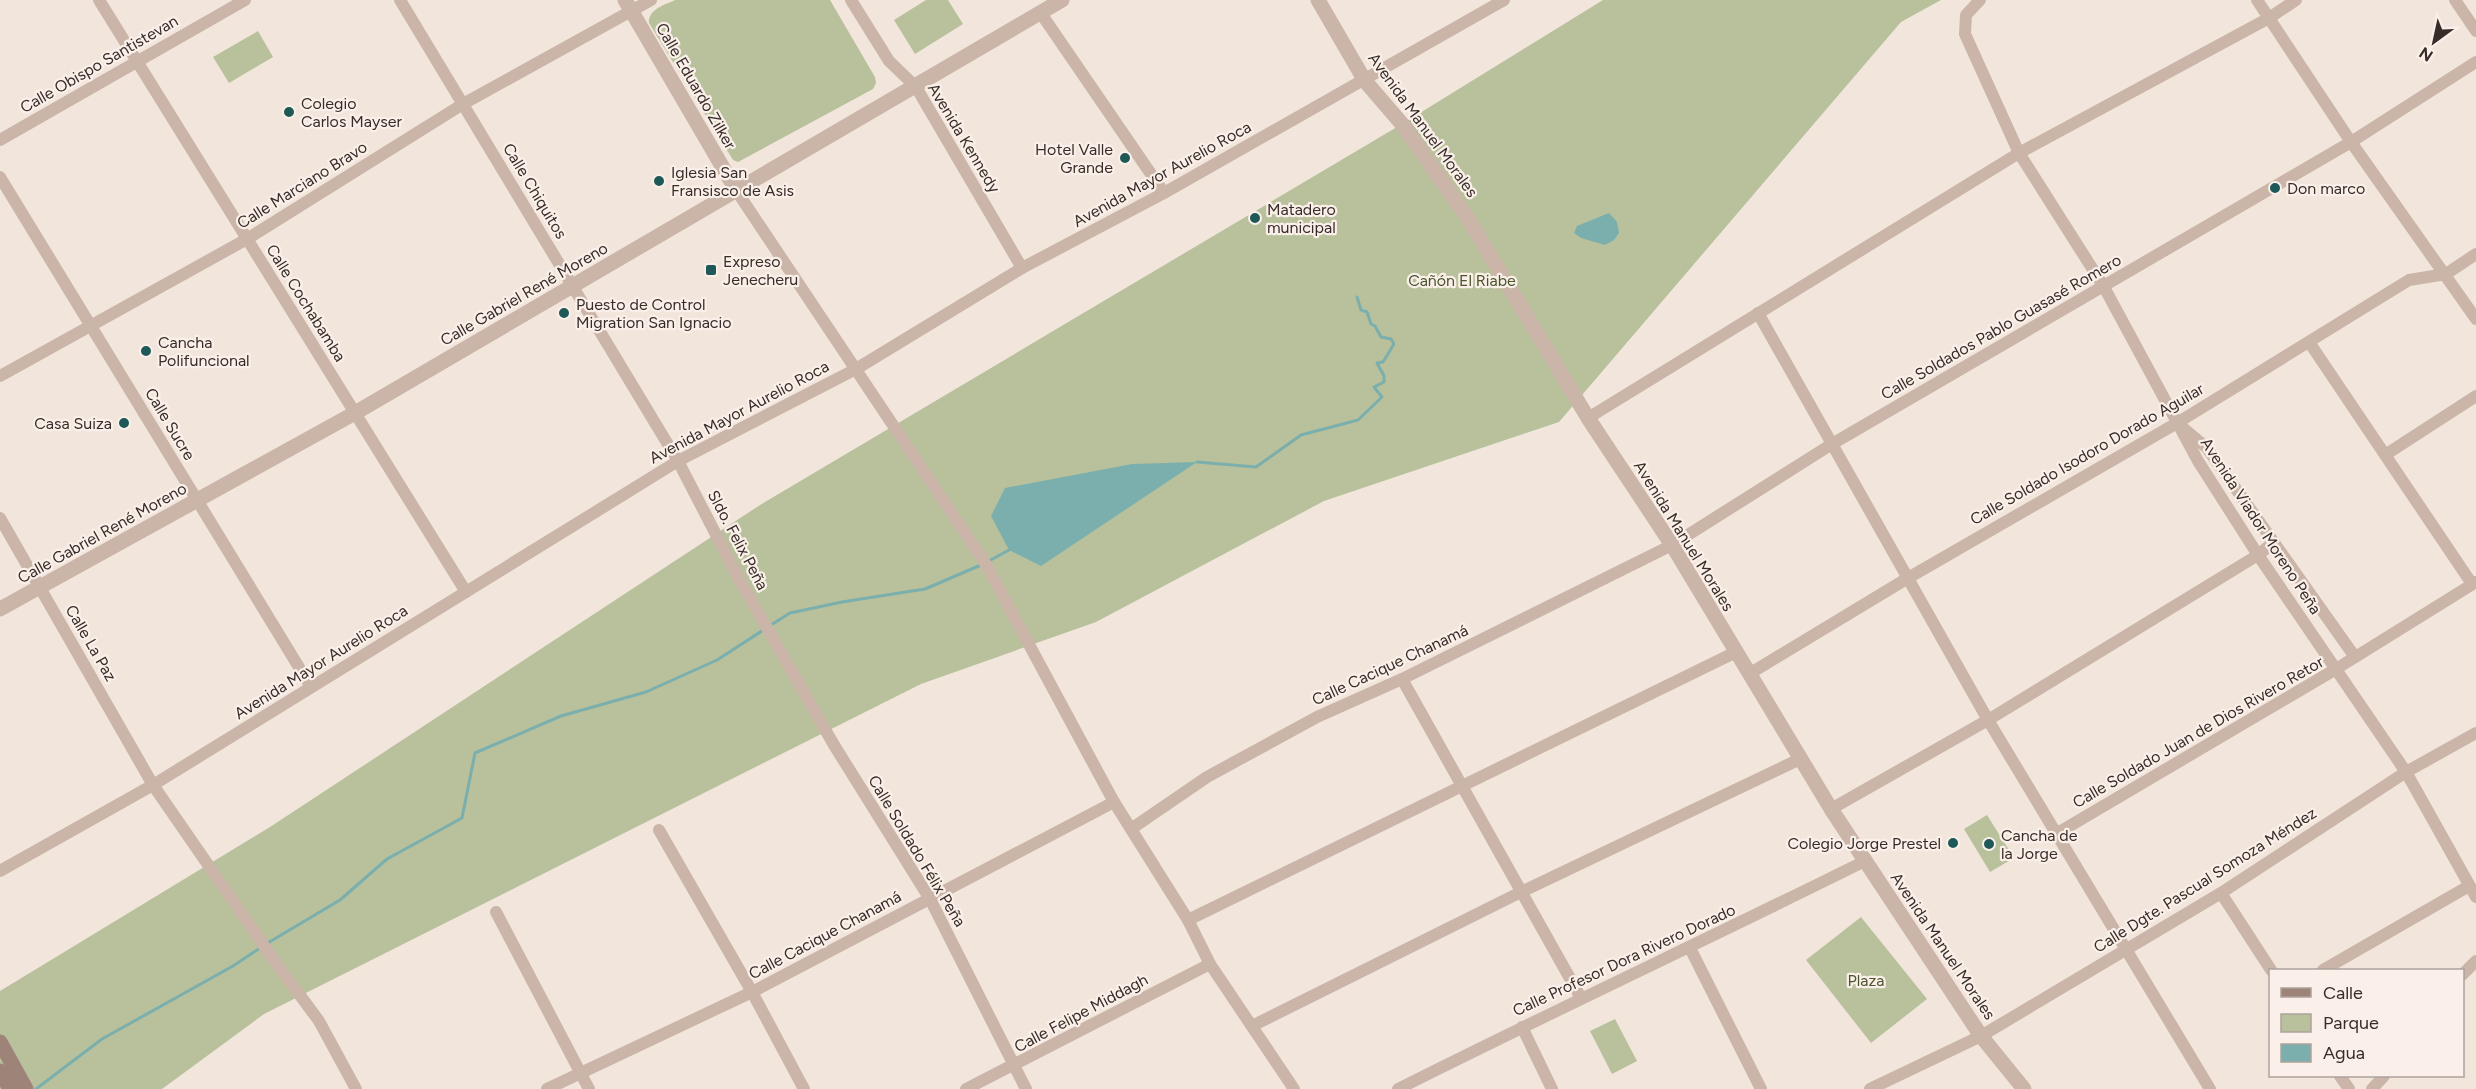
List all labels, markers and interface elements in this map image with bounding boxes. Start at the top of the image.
street label: Calle Obispo Santistevan [17,11,181,117]
north arrow [2404,12,2464,72]
street label: Calle Eduardo Zilker [652,19,740,153]
text: N [2416,43,2436,65]
street label: Avenida Manuel Morales [1364,49,1482,201]
street label: Avenida Kennedy [924,80,1004,197]
place label: Colegio Carlos Mayser [301,94,402,131]
marker: Colegio Carlos Mayser [282,105,296,119]
street label: Avenida Mayor Aurelio Roca [1070,117,1254,231]
street label: Calle Marciano Bravo [233,137,371,233]
street label: Calle Chiquitos [499,140,571,242]
place label: Hotel Valle Grande [1035,140,1113,177]
marker: Hotel Valle Grande [1118,151,1132,165]
place label: Iglesia San Fransisco de Asis [671,163,794,200]
marker: Iglesia San Fransisco de Asis [652,174,666,188]
place label: Don marco [2287,179,2365,198]
marker: Don marco [2268,181,2282,195]
place label: Matadero municipal [1267,200,1336,237]
marker: Matadero municipal [1248,211,1262,225]
street label: Calle Gabriel René Moreno [437,238,611,350]
street label: Calle Cochabamba [262,241,350,365]
street label: Calle Soldados Pablo Guasasé Romero [1877,250,2125,404]
place label: Expreso Jenecheru [723,252,798,289]
marker: Expreso Jenecheru [704,263,718,277]
park label: Cañón El Riabe [1408,271,1516,290]
place label: Puesto de Control Migration San Ignacio [576,295,731,332]
marker: Puesto de Control Migration San Ignacio [557,306,571,320]
place label: Cancha Polifuncional [158,333,250,370]
marker: Cancha Polifuncional [139,344,153,358]
street label: Avenida Mayor Aurelio Roca [646,357,832,467]
street label: Calle Soldado Isodoro Dorado Aguilar [1967,379,2208,529]
street label: Calle Sucre [141,384,199,464]
place label: Casa Suiza [34,414,112,433]
marker: Casa Suiza [117,416,131,430]
street label: Avenida Viador Moreno Peña [2197,434,2325,618]
street label: Avenida Manuel Morales [1630,457,1738,615]
street label: Calle Gabriel René Moreno [14,479,190,587]
street label: Sldo. Felix Peña [704,487,772,593]
street label: Calle La Paz [62,601,121,685]
street label: Avenida Mayor Aurelio Roca [231,601,411,723]
street label: Calle Cacique Chanamá [1309,621,1471,709]
street label: Calle Soldado Juan de Dios Rivero Retor [2069,652,2327,812]
street label: Calle Soldado Félix Peña [864,772,970,930]
street label: Calle Dgte. Pascual Somoza Méndez [2090,803,2320,957]
place label: Cancha de la Jorge [2001,826,2078,863]
place label: Colegio Jorge Prestel [1788,834,1941,853]
marker: Colegio Jorge Prestel [1946,836,1960,850]
marker: Cancha de la Jorge [1982,837,1996,851]
street label: Avenida Manuel Morales [1887,869,1999,1023]
street label: Calle Cacique Chanamá [746,887,904,983]
street label: Calle Profesor Dora Rivero Dorado [1510,900,1738,1020]
legend [2269,969,2464,1077]
street label: Calle Felipe Middagh [1011,970,1151,1056]
park label: Plaza [1848,971,1884,990]
text: Calle [2323,982,2363,1004]
text: Parque [2323,1012,2379,1034]
text: Agua [2323,1042,2365,1064]

